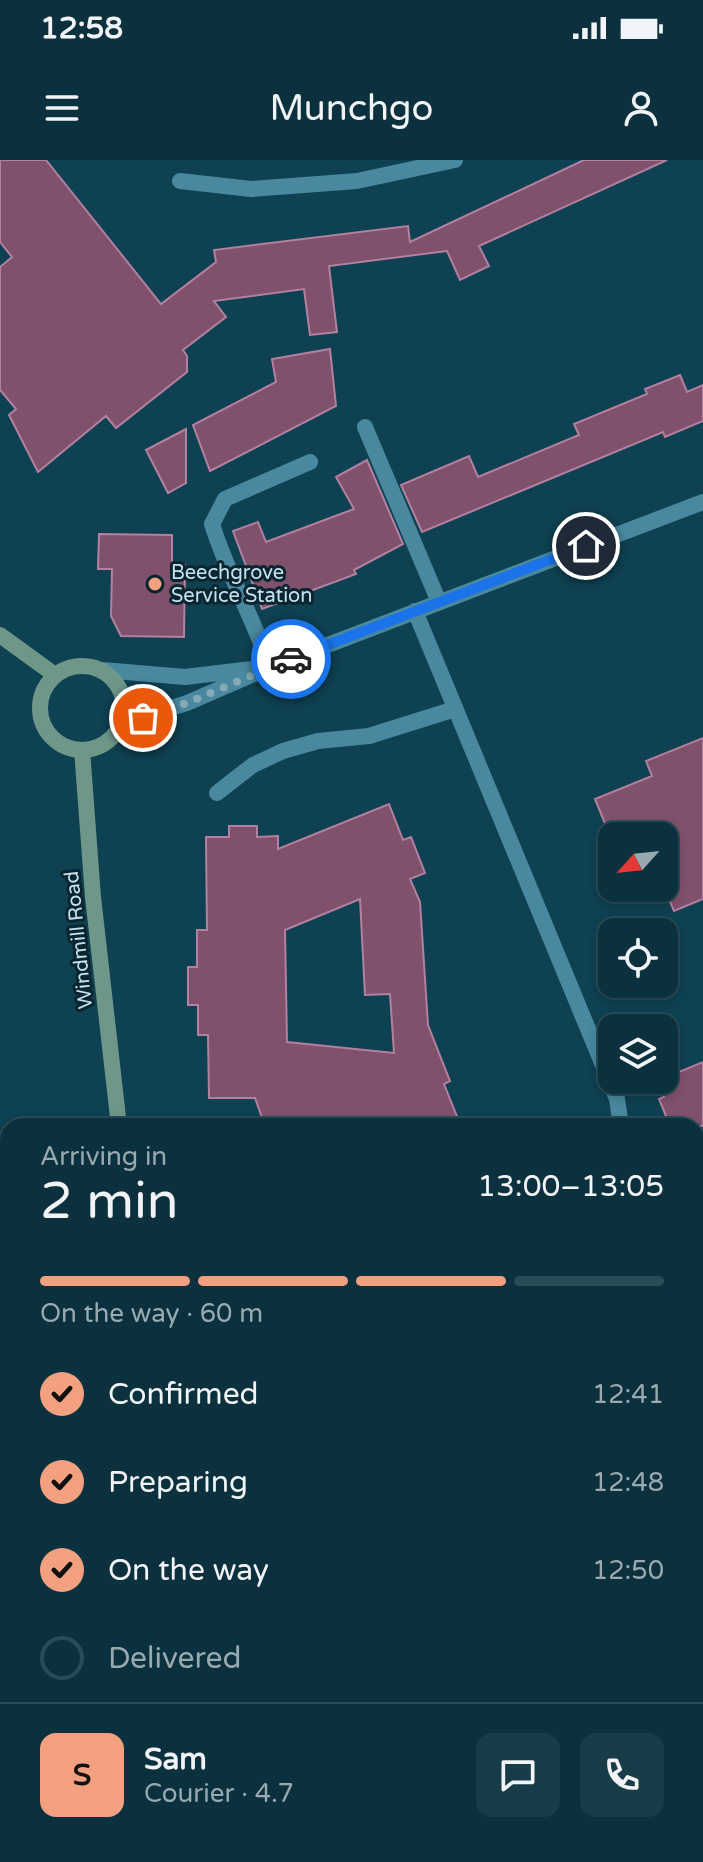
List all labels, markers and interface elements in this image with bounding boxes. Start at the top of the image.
text: 12:58 [40,10,123,47]
icon: menu [40,86,84,130]
icon: person [619,86,663,130]
text: Munchgo [270,87,433,130]
pin [552,512,620,580]
icon: home [564,524,608,568]
place label: Beechgrove Service Station [171,561,312,608]
marker: Beechgrove Service Station [146,575,164,593]
courier [251,619,331,699]
icon: car [269,637,313,681]
pin [109,684,177,752]
icon: bag [121,696,165,740]
north arrow [598,822,678,902]
map controls [598,822,678,1094]
street label: Windmill Road [60,870,98,1010]
button: locate [598,918,678,998]
button: layers [598,1014,678,1094]
text: Arriving in [40,1141,167,1172]
text: 13:00–13:05 [477,1168,664,1205]
text: 2 min [40,1170,179,1233]
text: On the way · 60 m [40,1298,263,1329]
icon: check [40,1372,84,1416]
text: Confirmed [108,1376,259,1413]
text: 12:41 [592,1379,664,1410]
icon: check [40,1460,84,1504]
text: Preparing [108,1464,248,1501]
text: 12:48 [592,1467,664,1498]
icon: check [40,1548,84,1592]
text: On the way [108,1552,269,1589]
text: 12:50 [592,1555,664,1586]
text: Delivered [108,1640,242,1677]
button: chat [476,1733,560,1817]
button: phone [580,1733,664,1817]
text: Sam [144,1741,207,1778]
text: S [73,1757,91,1794]
text: Courier · 4.7 [144,1778,294,1809]

